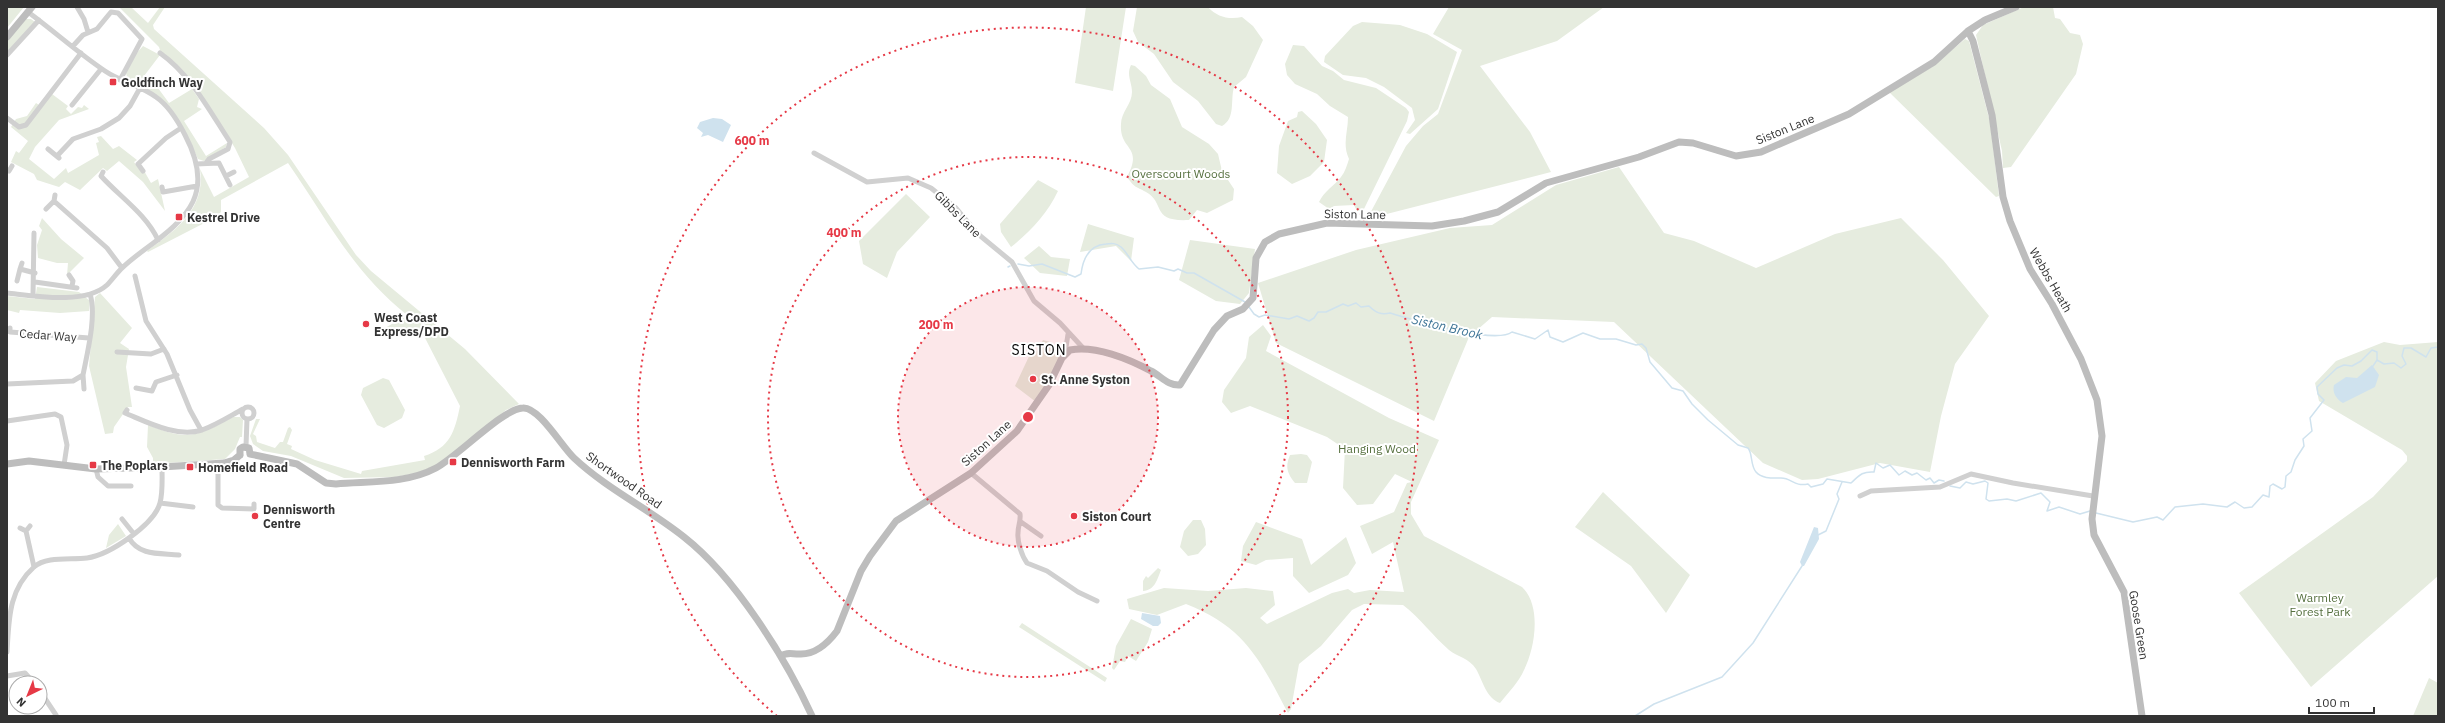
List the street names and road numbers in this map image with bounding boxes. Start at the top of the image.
street label: Siston Lane [1753,110,1817,148]
street label: Gibbs Lane [932,188,985,241]
street label: Siston Lane [1324,206,1387,222]
street label: Webbs Heath [2026,245,2076,315]
street label: Cedar Way [19,326,77,344]
street label: Siston Lane [958,416,1014,469]
street label: Shortwood Road [583,448,665,512]
street label: Goose Green [2126,589,2152,661]

